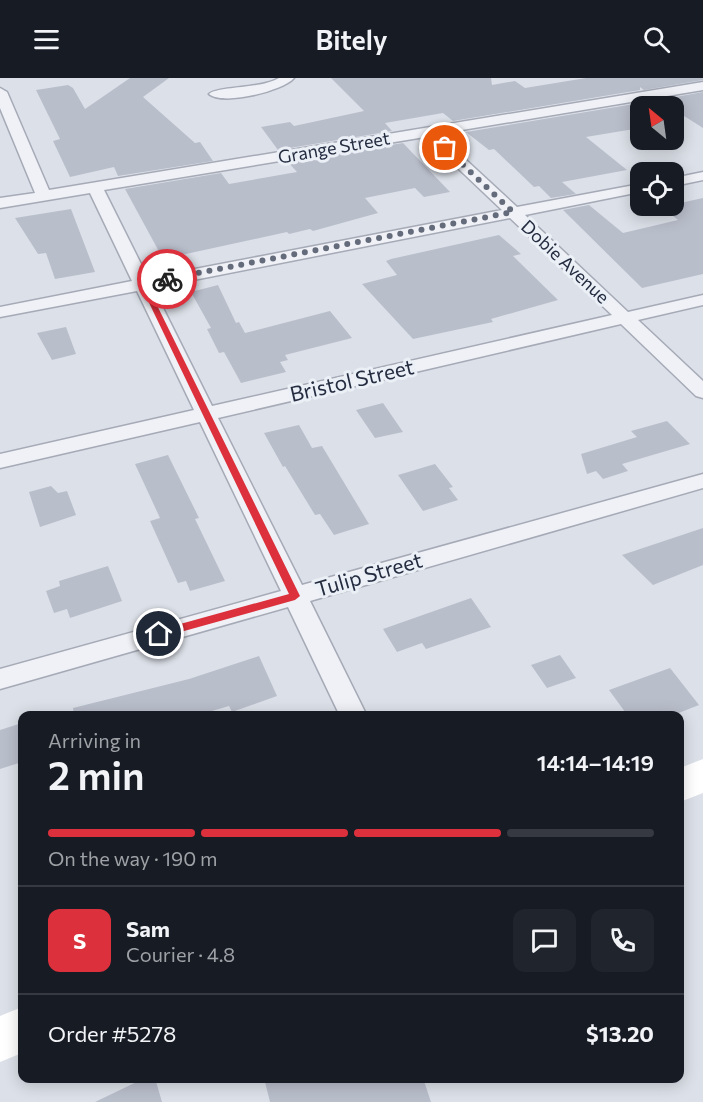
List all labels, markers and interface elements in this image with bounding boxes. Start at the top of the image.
icon: menu [30,23,63,56]
text: Bitely [315,23,388,56]
icon: search [640,23,673,56]
north arrow [630,96,684,150]
map controls [630,96,684,216]
pin [419,122,470,173]
street label: Grange Street [276,126,392,168]
icon: bag [428,131,461,164]
button: locate [630,162,684,216]
street label: Dobie Avenue [517,215,614,308]
courier [137,249,197,309]
icon: bike [151,263,184,296]
street label: Bristol Street [287,353,416,406]
street label: Tulip Street [312,546,425,601]
pin [133,608,184,659]
icon: home [142,617,175,650]
text: Arriving in [48,728,141,752]
text: 14:14–14:19 [537,749,654,776]
text: 2 min [48,750,145,798]
text: On the way · 190 m [48,846,217,870]
button: chat [513,909,576,972]
button: phone [591,909,654,972]
text: Sam [126,915,170,942]
text: S [73,927,86,954]
text: Courier · 4.8 [126,942,235,966]
text: Order #5278 [48,1020,176,1047]
text: $13.20 [586,1020,654,1047]

